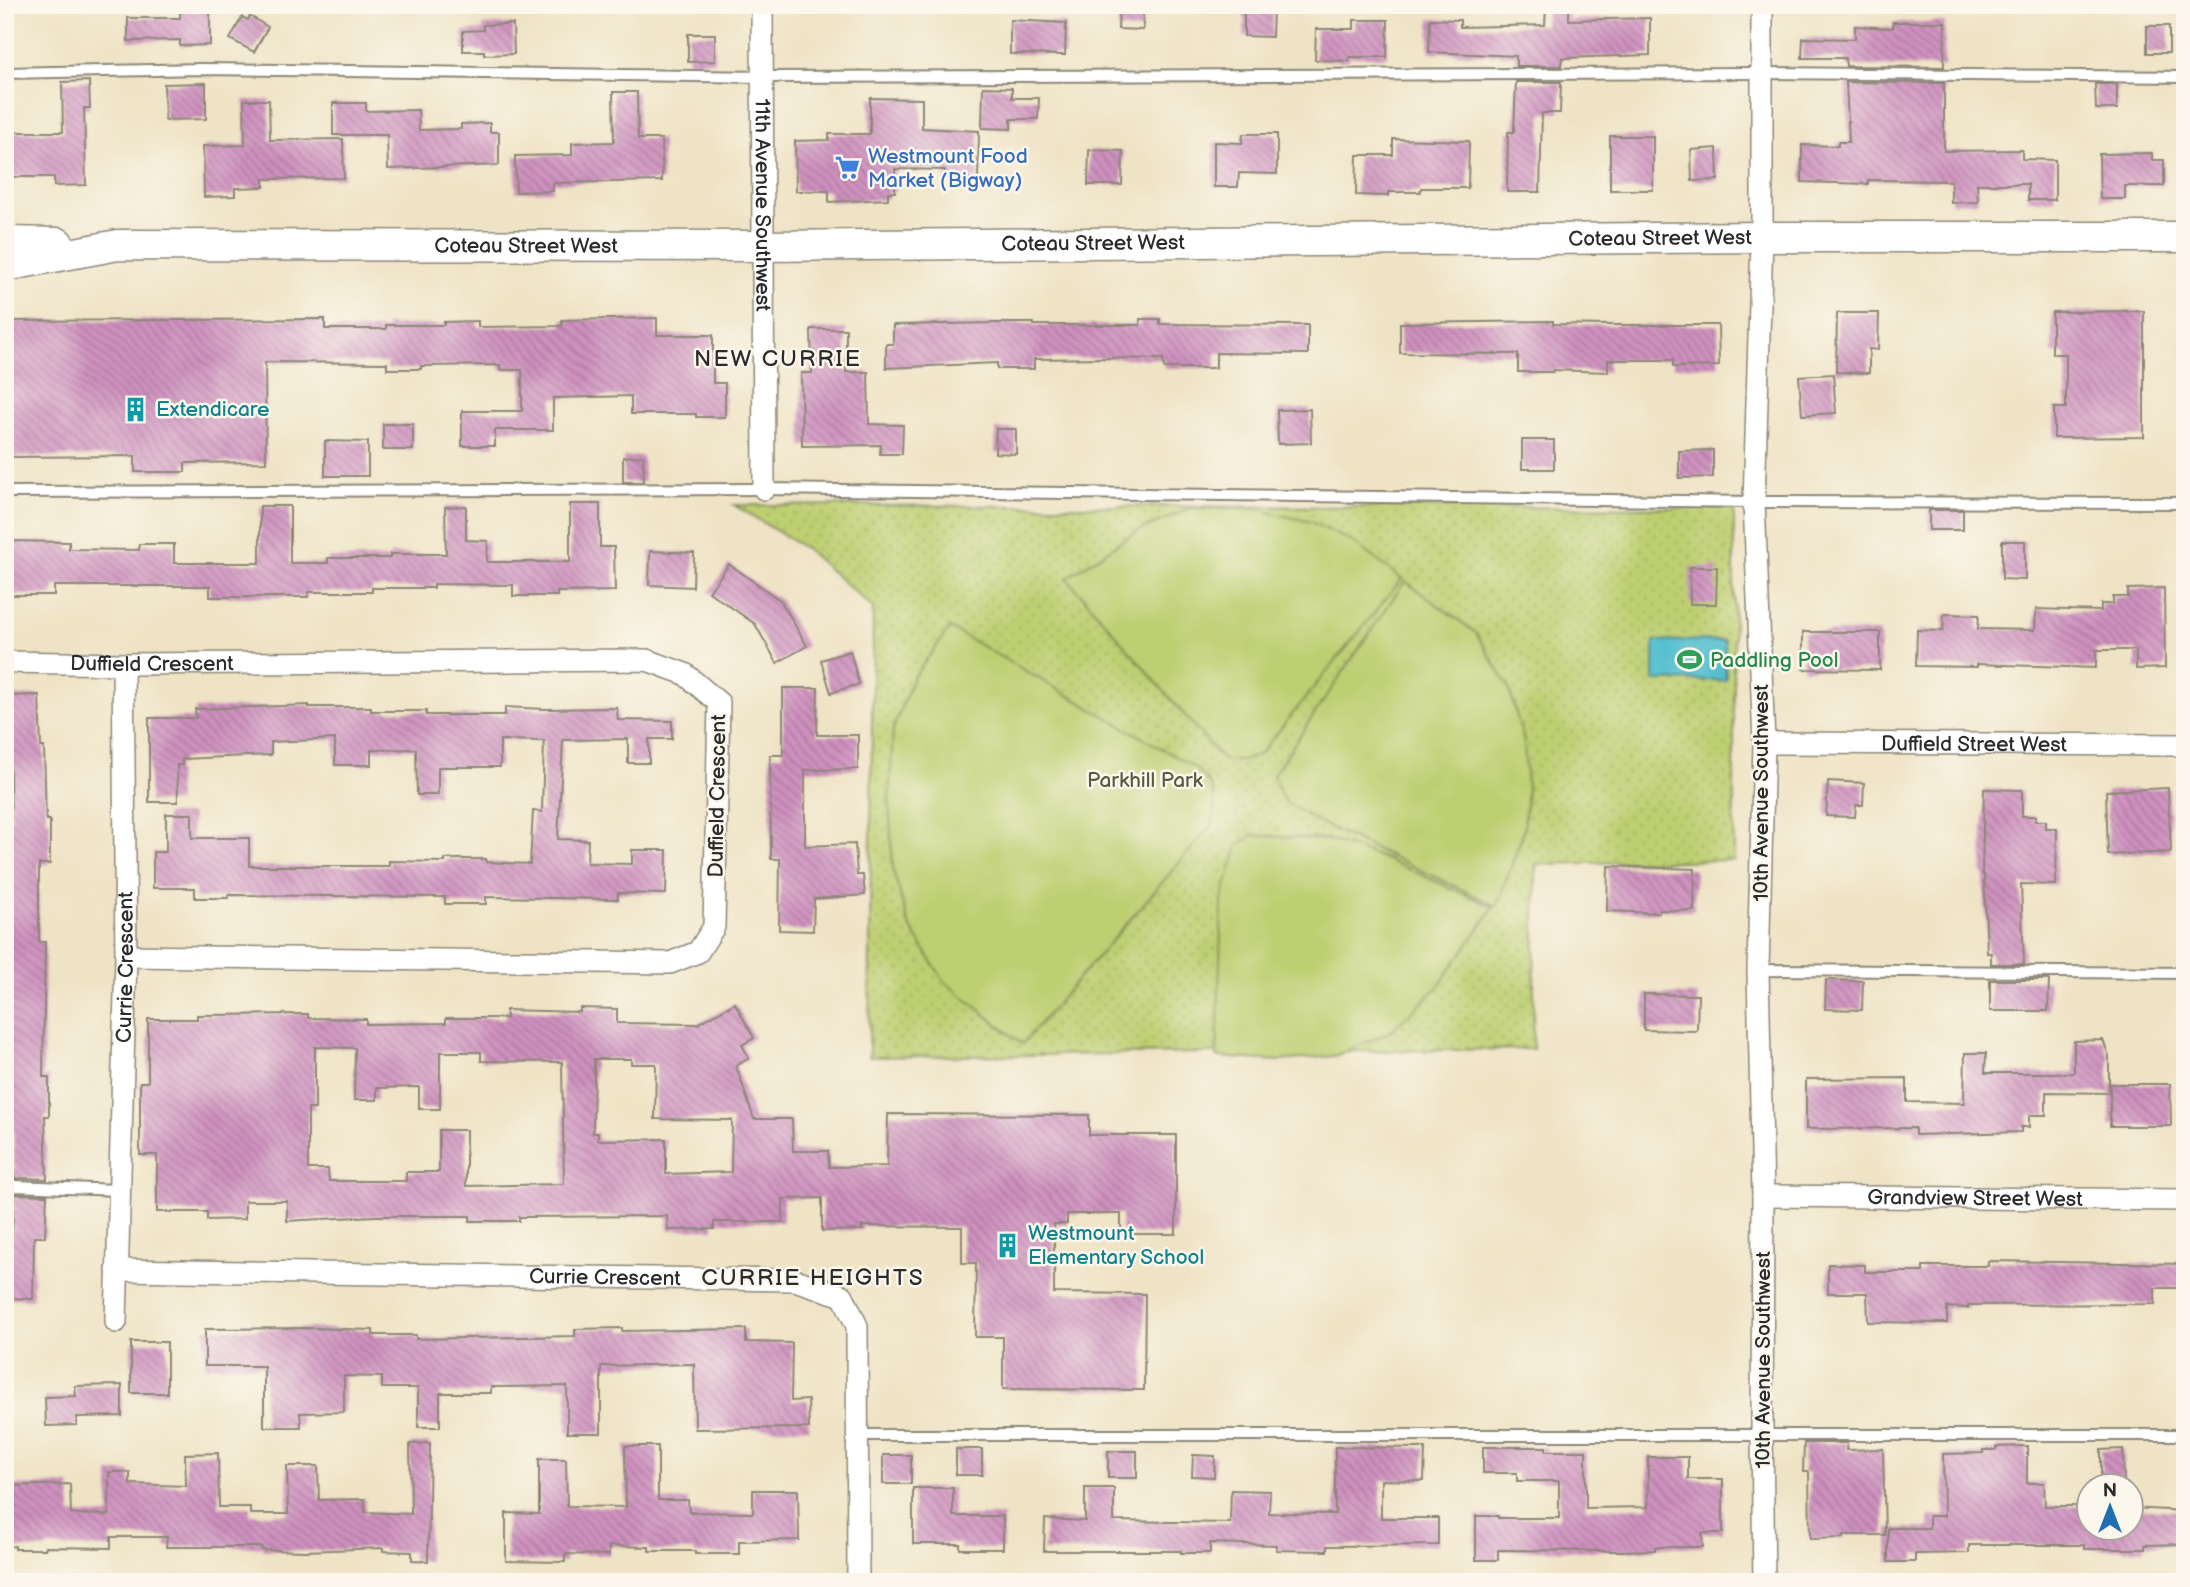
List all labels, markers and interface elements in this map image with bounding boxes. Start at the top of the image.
street label: 11th Avenue Southwest [749,98,775,312]
place label: Westmount Food Market (Bigway) [868,144,1028,193]
supermarket icon: Westmount Food Market (Bigway) [834,154,862,182]
street label: Coteau Street West [1568,225,1752,252]
street label: Coteau Street West [1001,230,1186,257]
street label: Coteau Street West [434,233,618,259]
district label: NEW CURRIE [694,345,862,373]
building icon: Extendicare [122,395,150,423]
place label: Extendicare [156,397,269,422]
sports icon: Paddling Pool [1676,646,1704,674]
place label: Paddling Pool [1710,648,1838,673]
street label: Duffield Crescent [70,651,234,677]
street label: 10th Avenue Southwest [1749,684,1774,902]
street label: Duffield Crescent [704,714,731,878]
street label: Duffield Street West [1881,732,2068,757]
park label: Parkhill Park [1087,768,1204,793]
street label: Currie Crescent [112,891,139,1043]
street label: Grandview Street West [1867,1185,2083,1212]
place label: Westmount Elementary School [1028,1221,1204,1270]
building icon: Westmount Elementary School [994,1231,1022,1259]
street label: 10th Avenue Southwest [1751,1251,1776,1469]
street label: Currie Crescent [529,1264,682,1291]
district label: CURRIE HEIGHTS [701,1264,925,1292]
north arrow [2074,1472,2144,1542]
text: N [2103,1480,2117,1503]

